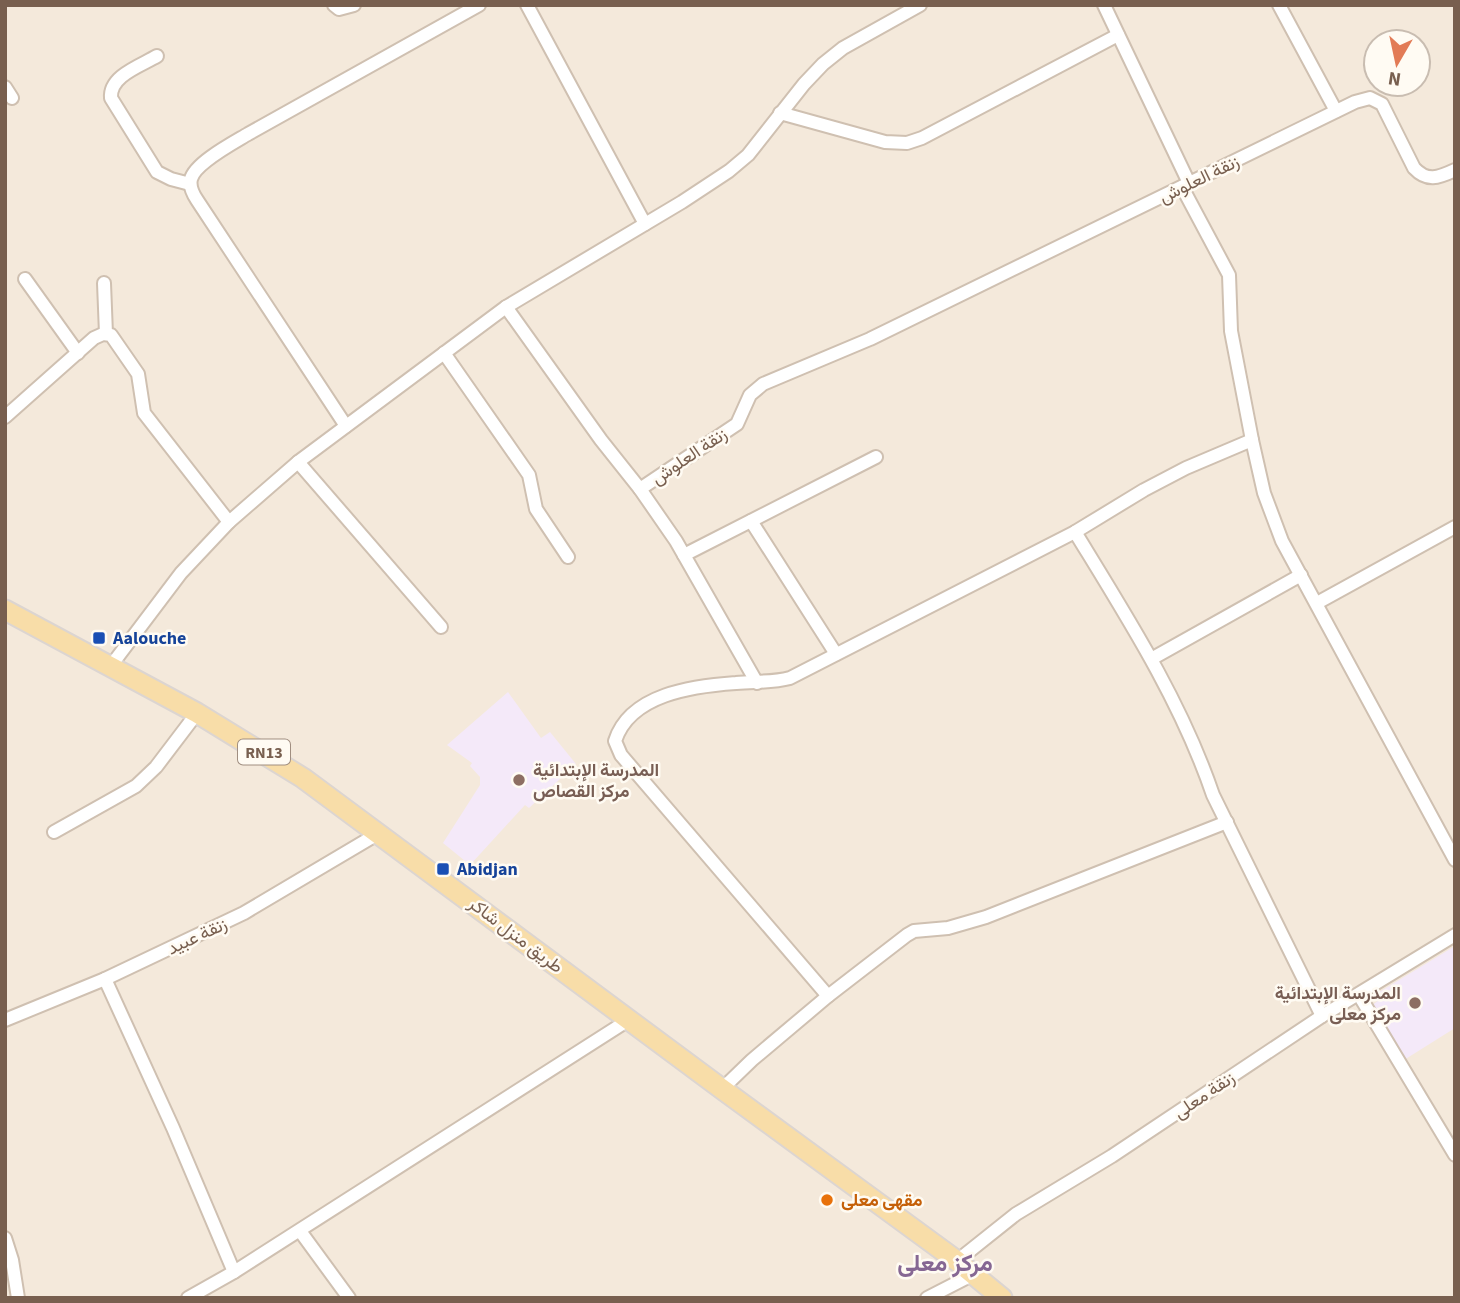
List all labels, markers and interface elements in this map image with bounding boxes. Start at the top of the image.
north arrow [1362,28,1432,98]
text: N [1386,64,1403,93]
street label: زنقة العلوش [1155,149,1244,210]
street label: زنقة العلوش [646,422,732,491]
place label: Aalouche [112,626,186,651]
marker: Aalouche [91,630,107,646]
road number: RN13 [238,740,290,764]
place label: المدرسة الإبتدائية مركز القصاص [533,758,659,804]
marker: المدرسة الإبتدائية مركز القصاص [511,772,527,788]
place label: Abidjan [456,857,518,882]
marker: Abidjan [435,861,451,877]
street label: طريق منزل شاكر [462,891,568,979]
street label: زنقة عبيد [163,912,231,961]
place label: المدرسة الإبتدائية مركز معلى [1275,981,1401,1027]
marker: المدرسة الإبتدائية مركز معلى [1407,995,1423,1011]
street label: زنقة معلى [1169,1066,1240,1125]
place label: مقهى معلى [841,1188,923,1213]
marker: مقهى معلى [819,1192,835,1208]
district label: مركز معلى [897,1246,993,1281]

